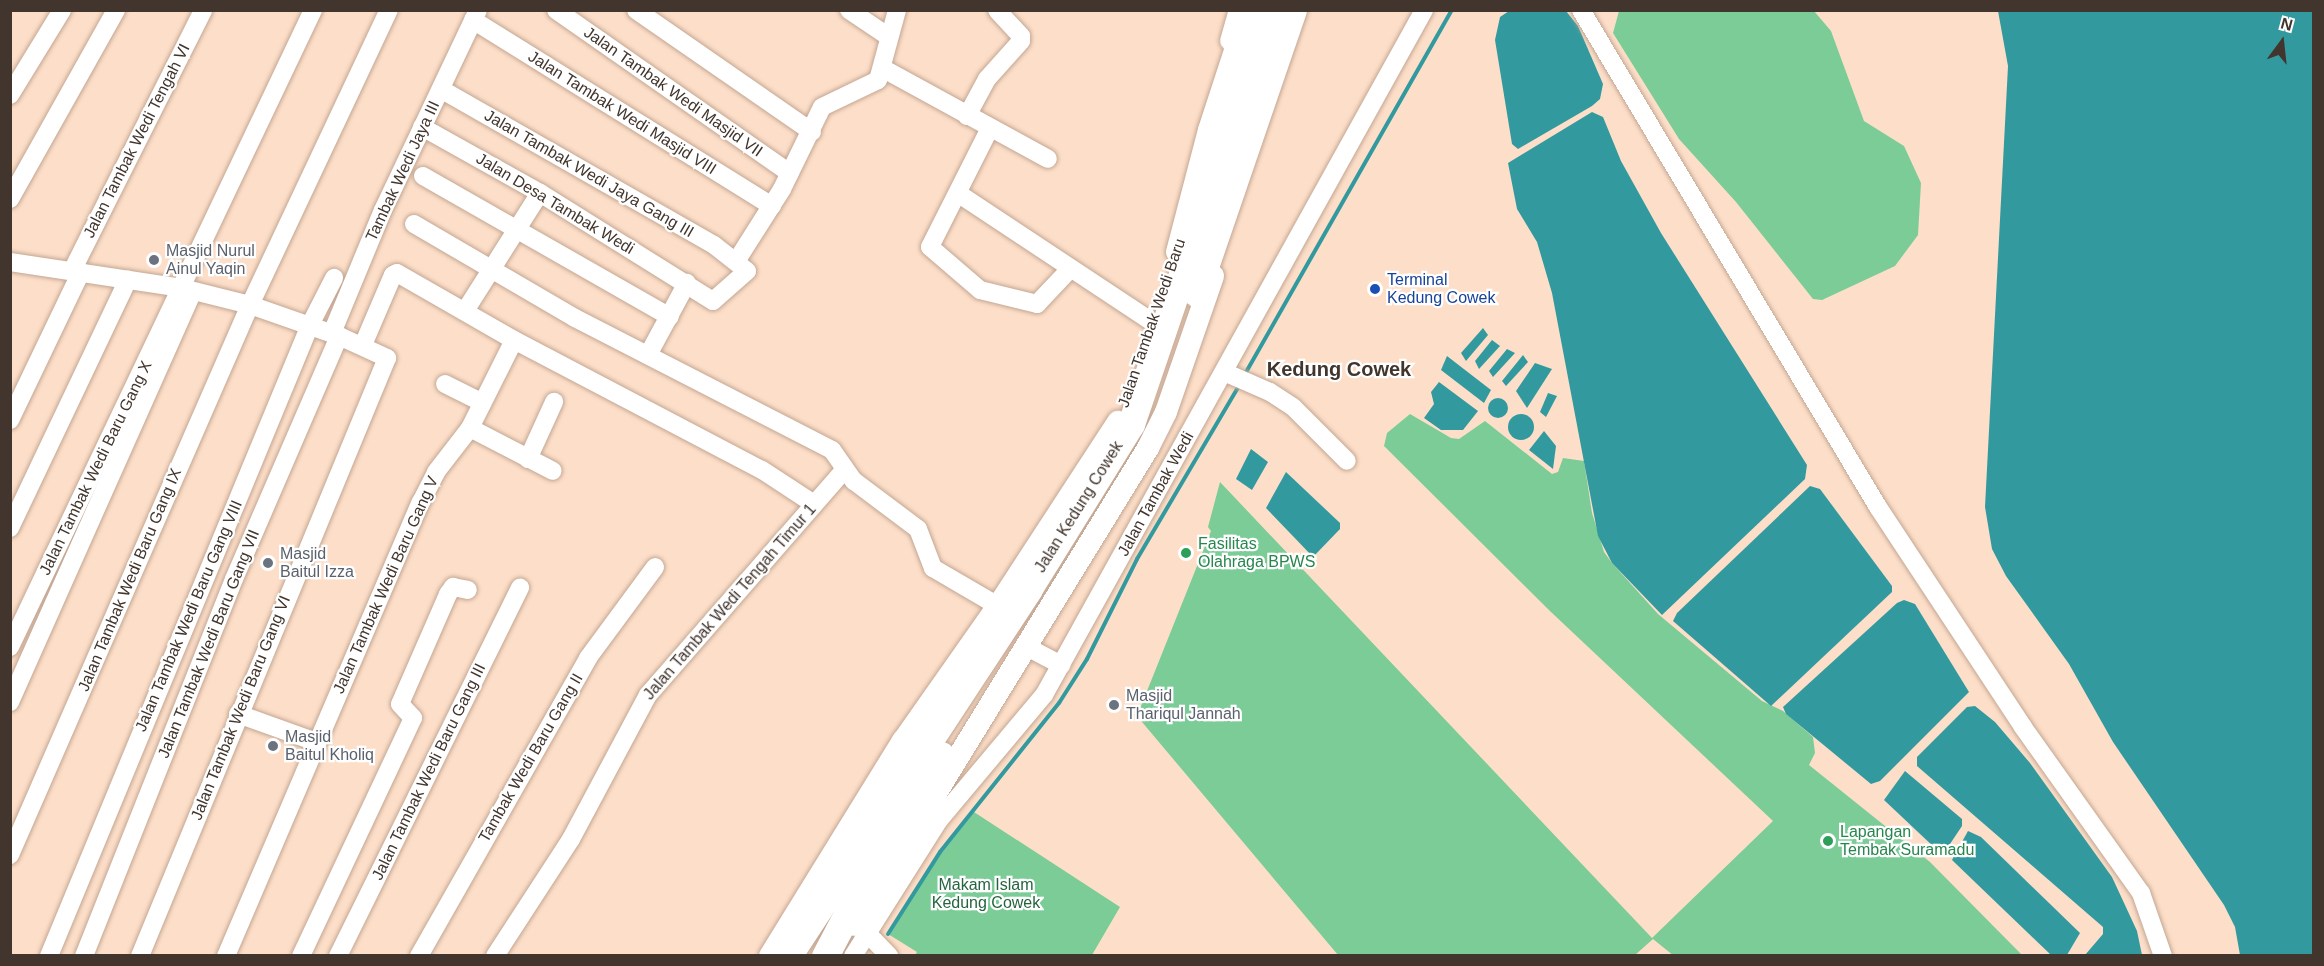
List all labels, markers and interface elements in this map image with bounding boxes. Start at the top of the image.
north arrow [2252,12,2312,72]
text: N [2279,14,2295,34]
street label: Jalan Tambak Wedi Masjid VII [580,23,766,161]
street label: Jalan Tambak Wedi Tengah VI [79,40,195,242]
street label: Jalan Tambak Wedi Masjid VIII [524,47,720,179]
street label: Tambak Wedi Jaya III [362,98,444,244]
street label: Jalan Tambak Wedi Jaya Gang III [481,106,697,242]
street label: Jalan Desa Tambak Wedi [472,149,638,259]
street label: Jalan Tambak Wedi Baru [1114,236,1190,410]
place label: Masjid Nurul Ainul Yaqin [166,241,255,279]
marker: Masjid Nurul Ainul Yaqin [147,253,161,267]
place label: Terminal Kedung Cowek [1387,270,1496,308]
marker: Terminal Kedung Cowek [1368,282,1382,296]
district label: Kedung Cowek [1267,357,1411,381]
street label: Jalan Tambak Wedi Baru Gang X [36,358,156,578]
street label: Jalan Tambak Wedi [1114,428,1198,560]
street label: Jalan Kedung Cowek [1031,438,1127,576]
street label: Jalan Tambak Wedi Baru Gang IX [74,465,186,695]
street label: Jalan Tambak Wedi Baru Gang V [329,473,443,697]
street label: Jalan Tambak Wedi Baru Gang VIII [131,497,247,735]
street label: Jalan Tambak Wedi Tengah Timur 1 [639,500,821,704]
street label: Jalan Tambak Wedi Baru Gang VII [154,527,264,761]
place label: Fasilitas Olahraga BPWS [1198,534,1315,572]
place label: Masjid Baitul Izza [280,544,354,582]
marker: Fasilitas Olahraga BPWS [1179,546,1193,560]
marker: Masjid Baitul Izza [261,556,275,570]
street label: Jalan Tambak Wedi Baru Gang VI [187,593,295,823]
street label: Jalan Tambak Wedi Baru Gang III [368,660,490,884]
street label: Tambak Wedi Baru Gang II [475,670,587,846]
place label: Masjid Thariqul Jannah [1126,686,1241,724]
marker: Masjid Thariqul Jannah [1107,698,1121,712]
place label: Masjid Baitul Kholiq [285,727,374,765]
marker: Masjid Baitul Kholiq [266,739,280,753]
place label: Lapangan Tembak Suramadu [1840,822,1974,860]
marker: Lapangan Tembak Suramadu [1821,834,1835,848]
park label: Makam Islam Kedung Cowek [932,875,1040,913]

